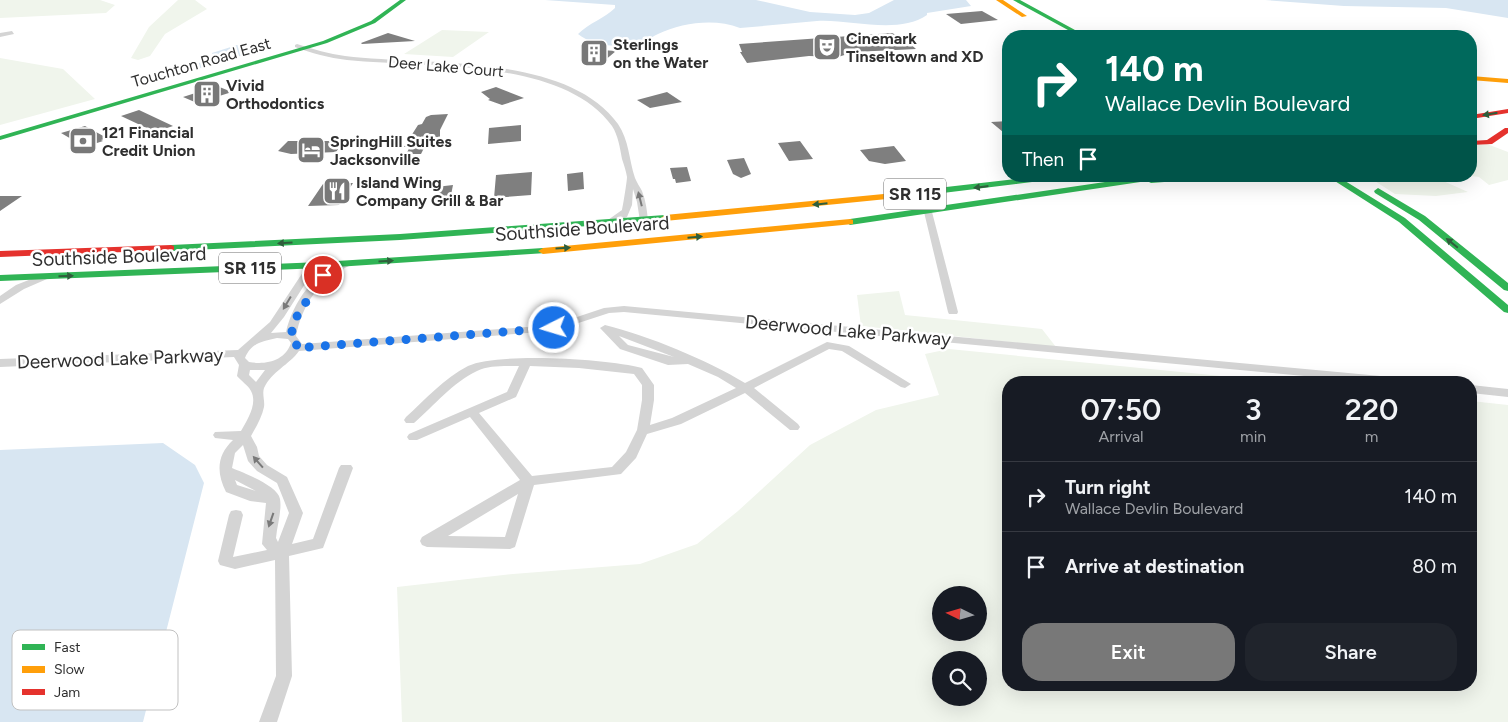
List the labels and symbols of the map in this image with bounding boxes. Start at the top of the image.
place label: Cinemark Tinseltown and XD [846,29,983,66]
theatre icon: Cinemark Tinseltown and XD [812,32,842,62]
street label: Touchton Road East [129,34,273,91]
place label: Sterlings on the Water [613,35,708,72]
building icon: Sterlings on the Water [579,38,609,68]
street label: Deer Lake Court [387,52,504,81]
place label: Vivid Orthodontics [226,76,325,113]
building icon: Vivid Orthodontics [192,79,222,109]
one-way arrow [1481,110,1497,118]
place label: 121 Financial Credit Union [102,123,195,160]
bank icon: 121 Financial Credit Union [68,126,98,156]
place label: SpringHill Suites Jacksonville [330,132,452,169]
hotel icon: SpringHill Suites Jacksonville [296,135,326,165]
place label: Island Wing Company Grill & Bar [356,173,503,210]
restaurant icon: Island Wing Company Grill & Bar [322,176,352,206]
road number: SR 115 [884,178,946,210]
one-way arrow [973,183,989,191]
one-way arrow [636,192,644,207]
one-way arrow [811,200,827,208]
street label: Southside Boulevard [494,211,670,246]
one-way arrow [687,233,703,241]
one-way arrow [1446,237,1459,248]
one-way arrow [276,240,292,248]
street label: Southside Boulevard [31,242,207,271]
one-way arrow [555,243,571,251]
road number: SR 115 [219,252,281,284]
pin [302,254,344,296]
one-way arrow [378,256,394,264]
one-way arrow [58,271,74,279]
one-way arrow [282,296,291,309]
position arrow [527,301,579,353]
street label: Deerwood Lake Parkway [744,310,952,351]
street label: Deerwood Lake Parkway [16,343,224,374]
one-way arrow [252,457,264,469]
one-way arrow [266,512,274,527]
north arrow [932,586,988,641]
legend [12,630,178,710]
text: Fast [54,639,80,656]
text: Slow [54,661,85,678]
text: Jam [54,684,80,701]

